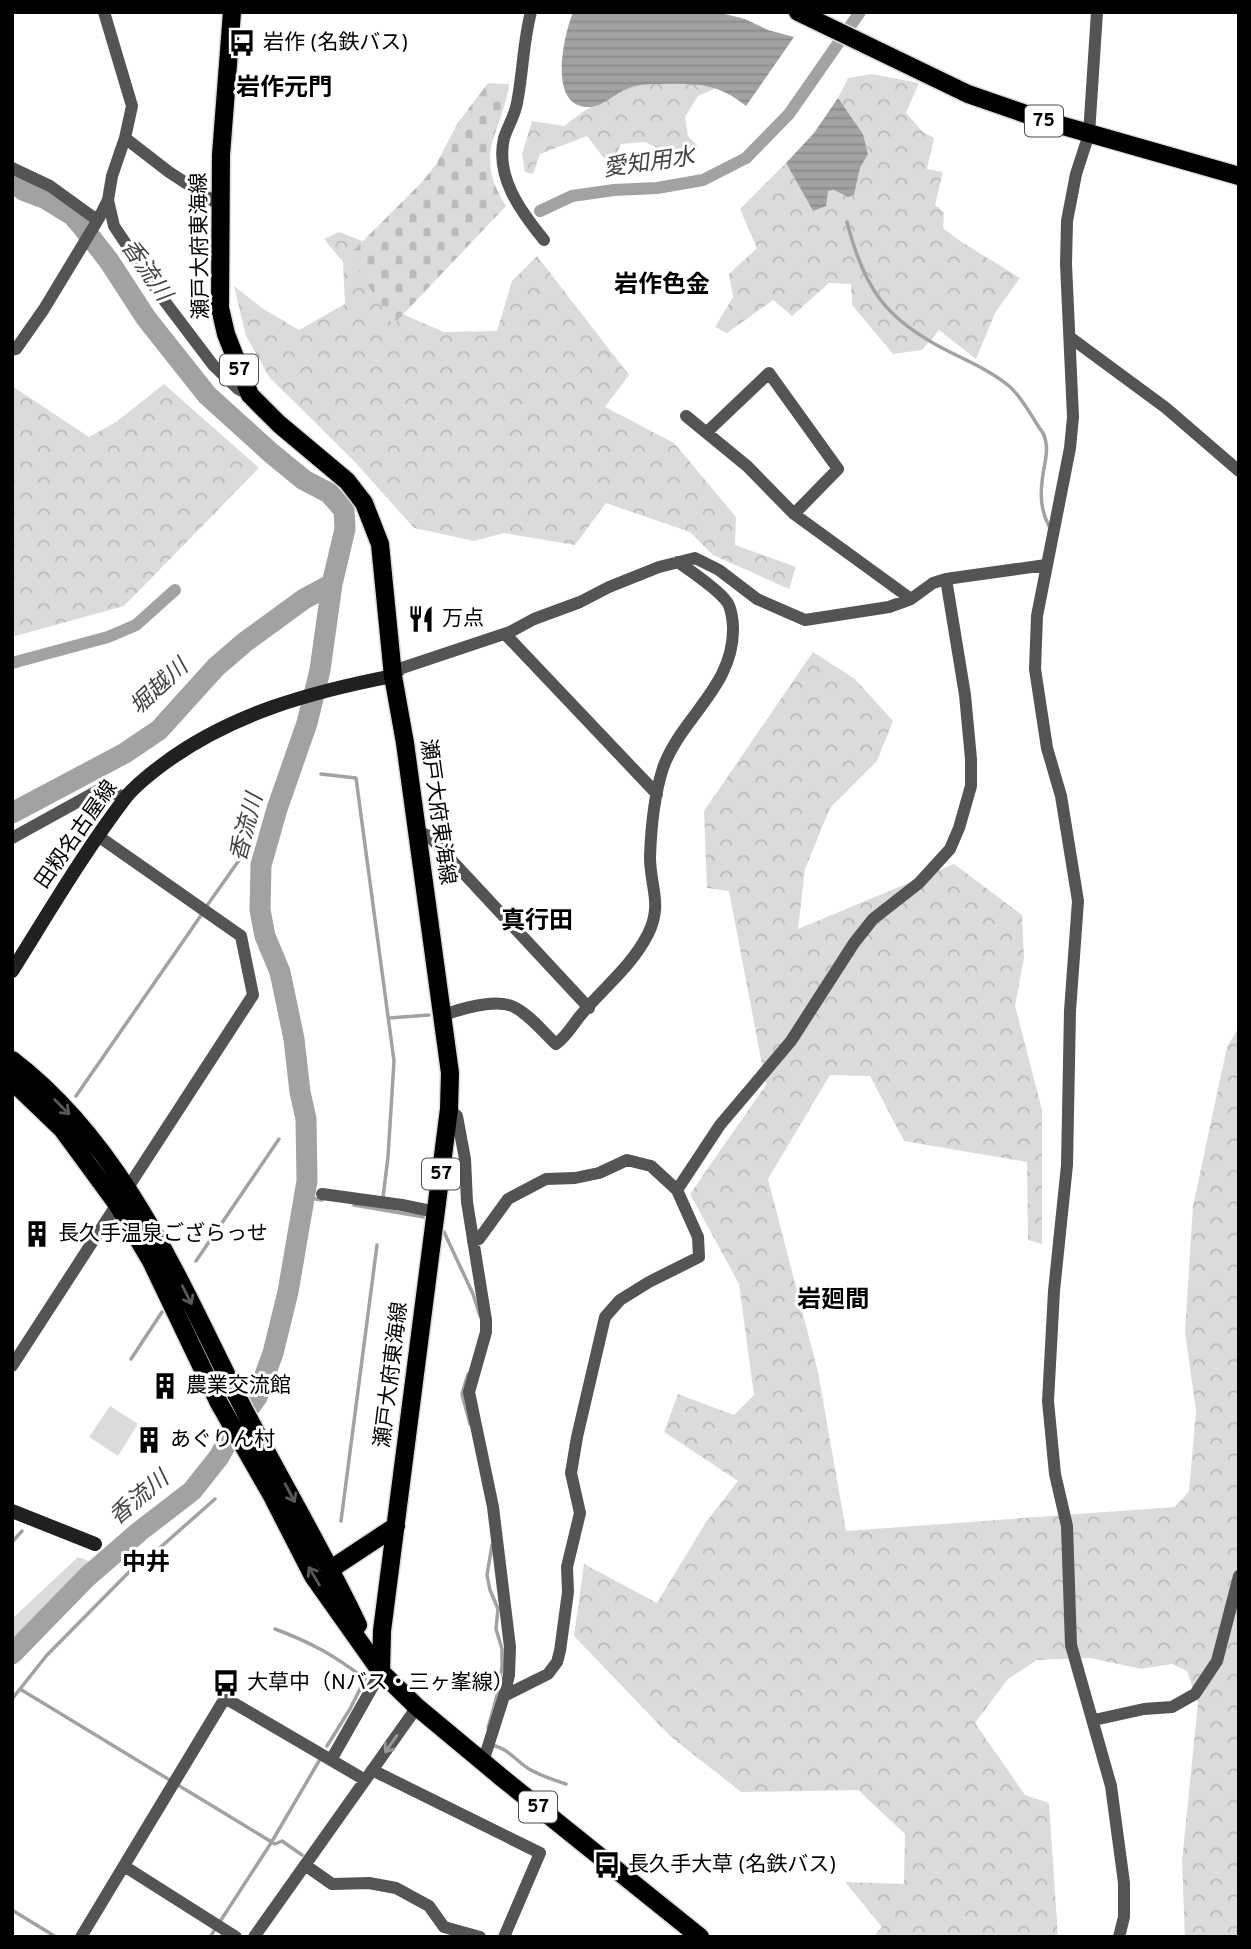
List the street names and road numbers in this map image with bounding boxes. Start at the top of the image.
road number: 75 [1025,105,1063,136]
street label: 瀬戸大府東海線 [186,172,216,320]
road number: 57 [220,354,258,386]
street label: 瀬戸大府東海線 [413,737,461,887]
street label: 田籾名古屋線 [30,776,124,894]
road number: 57 [422,1158,460,1190]
street label: 瀬戸大府東海線 [370,1300,414,1450]
road number: 57 [519,1792,557,1823]

